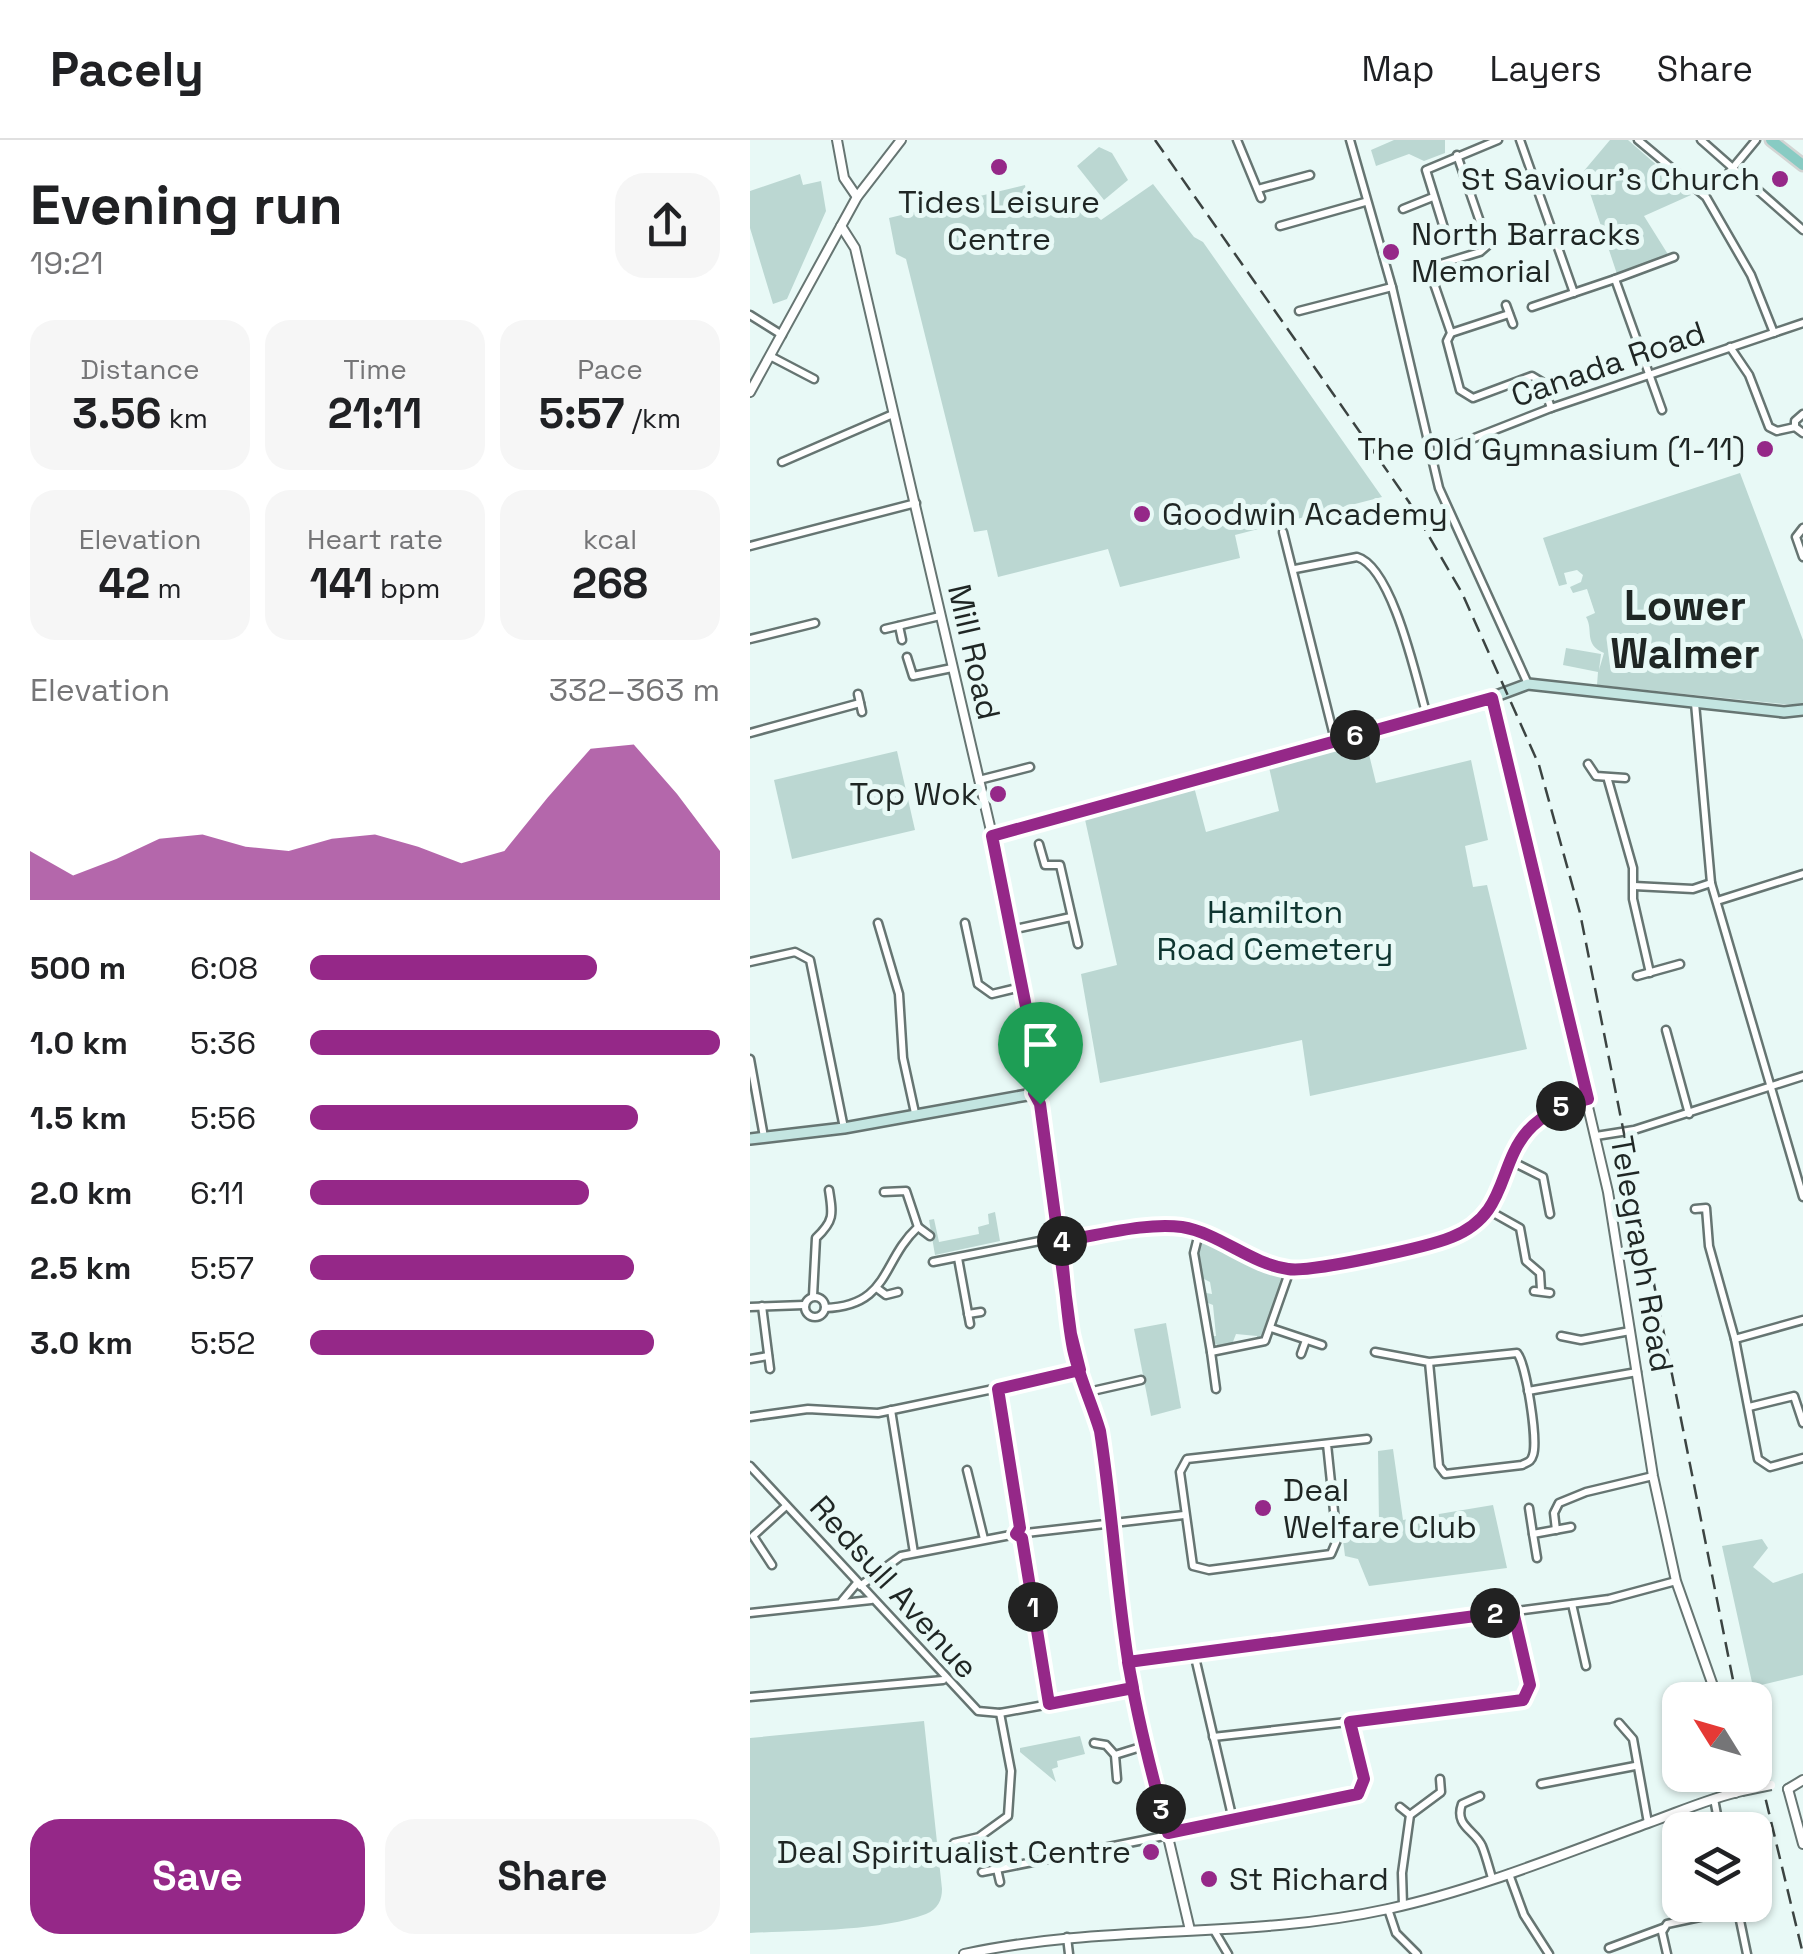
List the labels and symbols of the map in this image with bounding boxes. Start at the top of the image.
marker: Tides Leisure Centre [988,156,1010,178]
place label: St Saviour's Church [1461,159,1760,199]
marker: St Saviour's Church [1769,168,1791,190]
place label: Tides Leisure Centre [898,182,1100,259]
place label: North Barracks Memorial [1411,214,1641,291]
marker: North Barracks Memorial [1380,241,1402,263]
street label: Canada Road [1506,312,1710,416]
place label: The Old Gymnasium (1-11) [1357,429,1745,469]
marker: The Old Gymnasium (1-11) [1754,438,1776,460]
place label: Goodwin Academy [1162,494,1448,534]
marker: Goodwin Academy [1131,503,1153,525]
district label: Lower Walmer [1610,579,1760,680]
street label: Mill Road [939,580,1009,724]
pin: 6 [1330,710,1380,760]
place label: Top Wok [849,774,978,814]
marker: Top Wok [987,783,1009,805]
park label: Hamilton Road Cemetery [1157,892,1393,969]
pin [998,1002,1083,1105]
pin: 5 [1536,1081,1586,1131]
street label: Telegraph Road [1602,1133,1682,1375]
pin: 4 [1037,1216,1087,1266]
place label: Deal Welfare Club [1283,1470,1477,1547]
street label: Redsull Avenue [801,1487,987,1687]
marker: Deal Welfare Club [1252,1497,1274,1519]
pin: 1 [1008,1582,1058,1632]
pin: 2 [1470,1588,1520,1638]
north arrow [1662,1682,1772,1792]
pin: 3 [1136,1784,1186,1834]
place label: Deal Spiritualist Centre [777,1832,1131,1872]
marker: Deal Spiritualist Centre [1140,1841,1162,1863]
place label: St Richard [1229,1859,1389,1899]
marker: St Richard [1198,1868,1220,1890]

